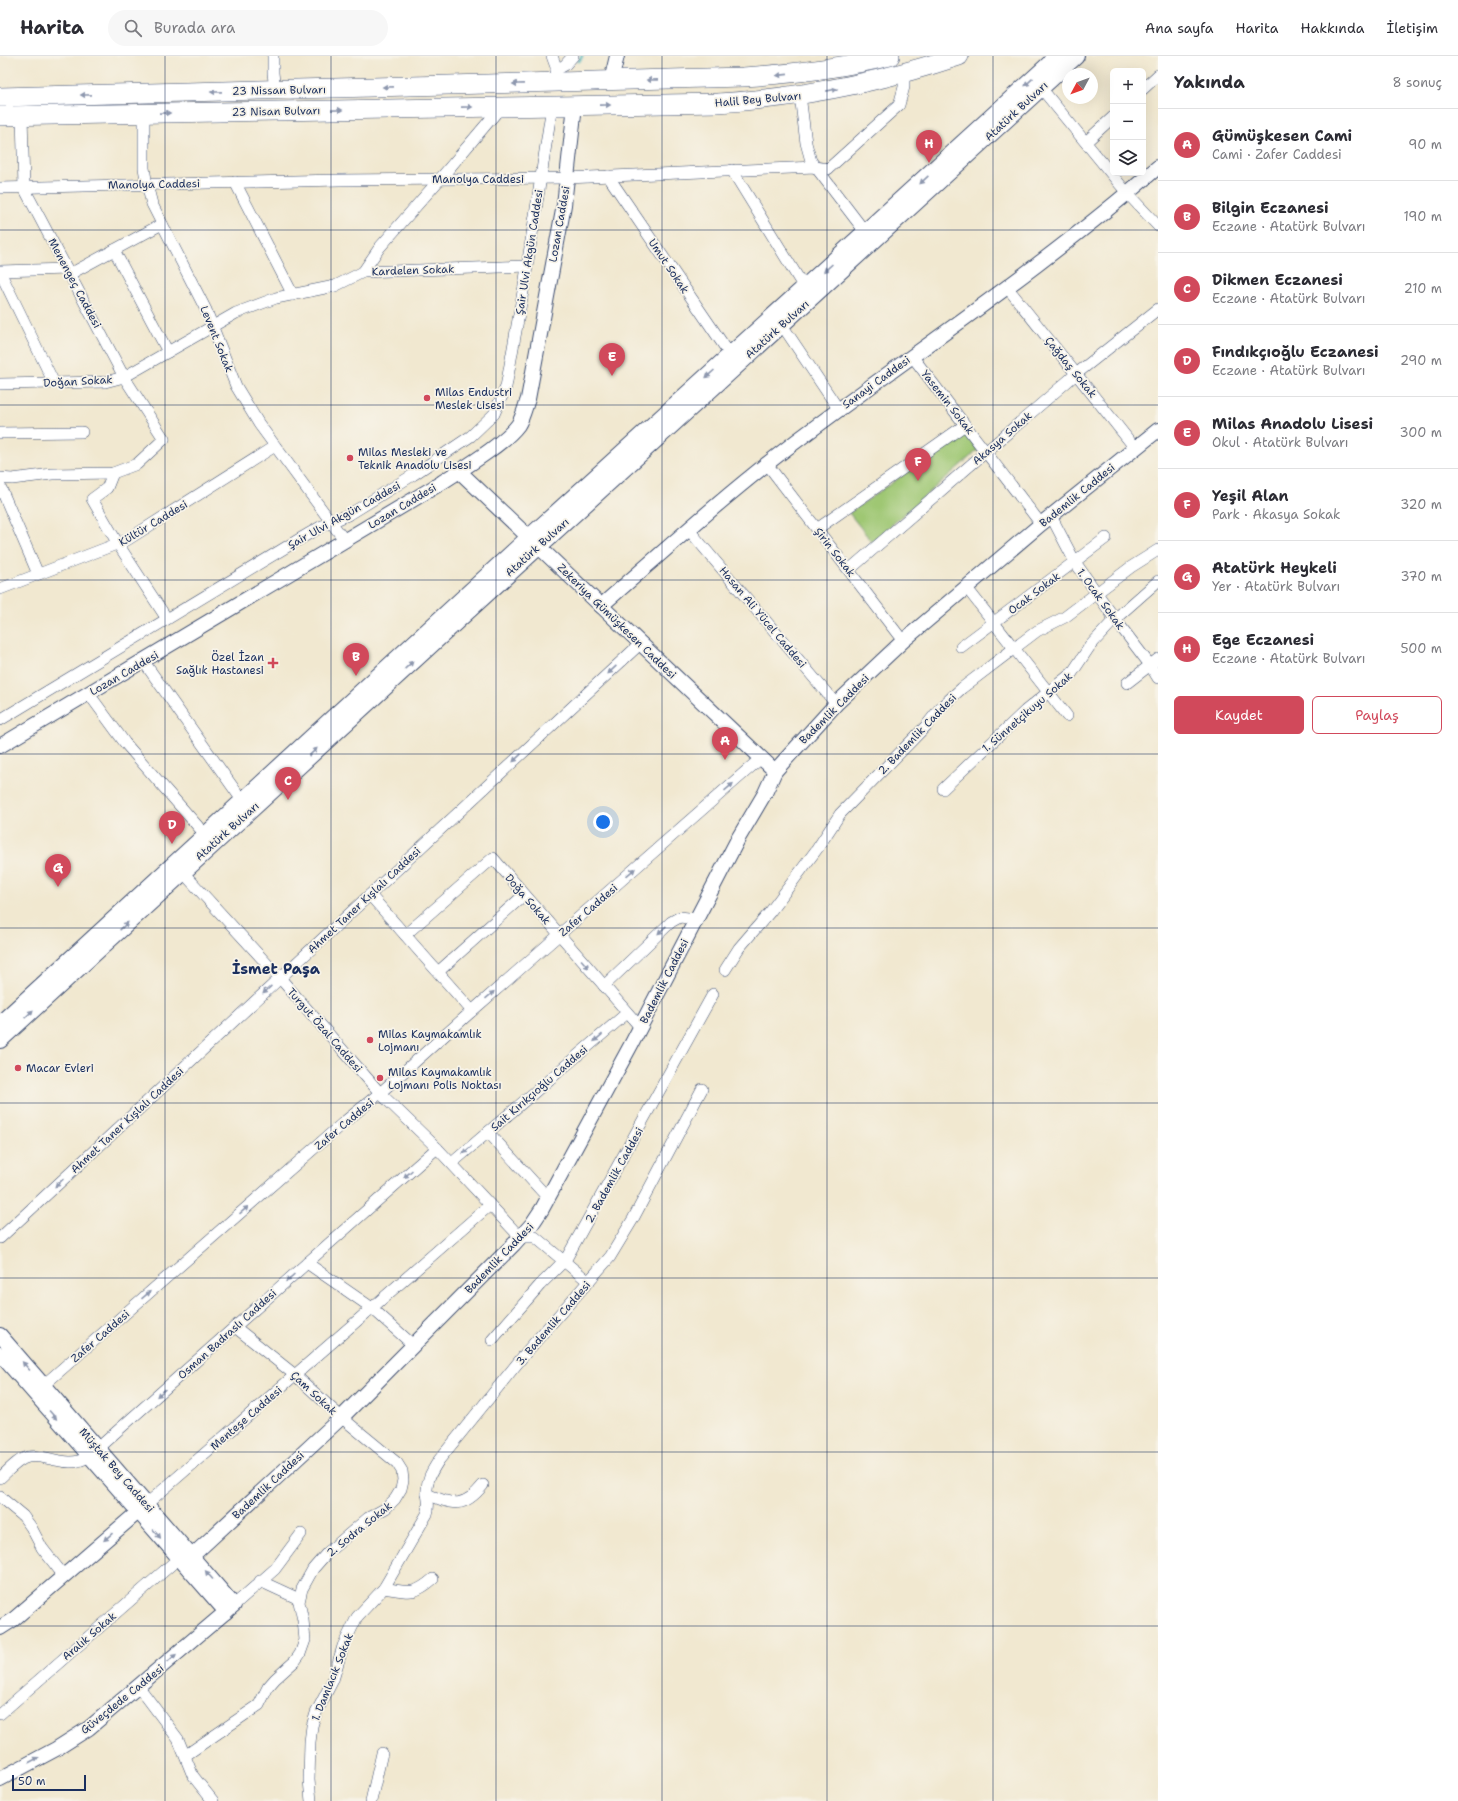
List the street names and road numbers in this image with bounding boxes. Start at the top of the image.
street label: Atatürk Bulvarı [982,78,1051,145]
street label: 23 Nissan Bulvarı [232,82,326,99]
street label: Halil Bey Bulvarı [714,88,802,111]
street label: 23 Nisan Bulvarı [232,103,320,120]
street label: Manolya Caddesi [432,172,524,187]
street label: Manolya Caddesi [108,176,200,193]
street label: Lozan Caddesi [545,185,574,263]
street label: Şair Ulvi Akgün Caddesi [512,188,547,316]
street label: Menengeç Caddesi [45,236,105,331]
street label: Umut Sokak [645,236,692,297]
street label: Kardelen Sokak [371,262,455,279]
street label: Atatürk Bulvarı [742,297,813,362]
street label: Levent Sokak [196,304,237,375]
street label: Çağdaş Sokak [1041,334,1100,401]
street label: Sanayi Caddesi [839,353,913,412]
street label: Yasemin Sokak [918,367,978,438]
street label: Doğan Sokak [43,372,113,391]
street label: Akasya Sokak [969,408,1035,468]
street label: Bademlik Caddesi [1036,460,1118,531]
street label: Şair Ulvi Akgün Caddesi [285,478,403,553]
street label: Lozan Caddesi [365,480,439,533]
street label: Kültür Caddesi [116,497,190,550]
street label: Atatürk Bulvarı [502,515,573,580]
street label: Şirin Sokak [811,524,859,580]
street label: Zekeriya Gümüşkesen Caddesi [554,560,679,682]
street label: Hasan Ali Yücel Caddesi [716,563,810,671]
street label: 1. Ocak Sokak [1073,566,1128,633]
street label: Ocak Sokak [1005,569,1064,618]
street label: Lozan Caddesi [87,648,161,699]
street label: 1. Sünnetçikuyu Sokak [979,669,1076,756]
street label: Bademlik Caddesi [796,671,873,748]
street label: 2. Bademlik Caddesi [875,691,960,778]
street label: Atatürk Bulvarı [192,799,263,864]
street label: Ahmet Taner Kışlalı Caddesi [305,844,424,957]
street label: Doğa Sokak [501,871,554,928]
street label: Zafer Caddesi [556,881,621,940]
street label: Bademlik Caddesi [637,936,692,1026]
street label: Turgut Özal Caddesi [284,985,366,1076]
street label: Sait Kırıkçıoğlu Caddesi [488,1042,591,1135]
street label: Ahmet Taner Kışlalı Caddesi [68,1064,187,1177]
street label: Zafer Caddesi [311,1095,377,1154]
street label: 2. Bademlik Caddesi [582,1125,647,1226]
street label: Bademlik Caddesi [462,1220,537,1297]
street label: 3. Bademlik Caddesi [513,1278,594,1369]
street label: Osman Badraslı Caddesi [175,1286,280,1383]
street label: Zafer Caddesi [68,1307,133,1366]
street label: Çam Sokak [287,1368,340,1419]
street label: Menteşe Caddesi [207,1383,285,1454]
street label: Müştak Bey Caddesi [76,1425,158,1516]
street label: Bademlik Caddesi [229,1448,308,1523]
street label: 2. Sodra Sokak [324,1498,395,1560]
street label: Aralık Sokak [59,1609,120,1664]
street label: 1. Damlacık Sokak [308,1631,357,1723]
street label: Güveçdede Caddesi [78,1661,167,1738]

